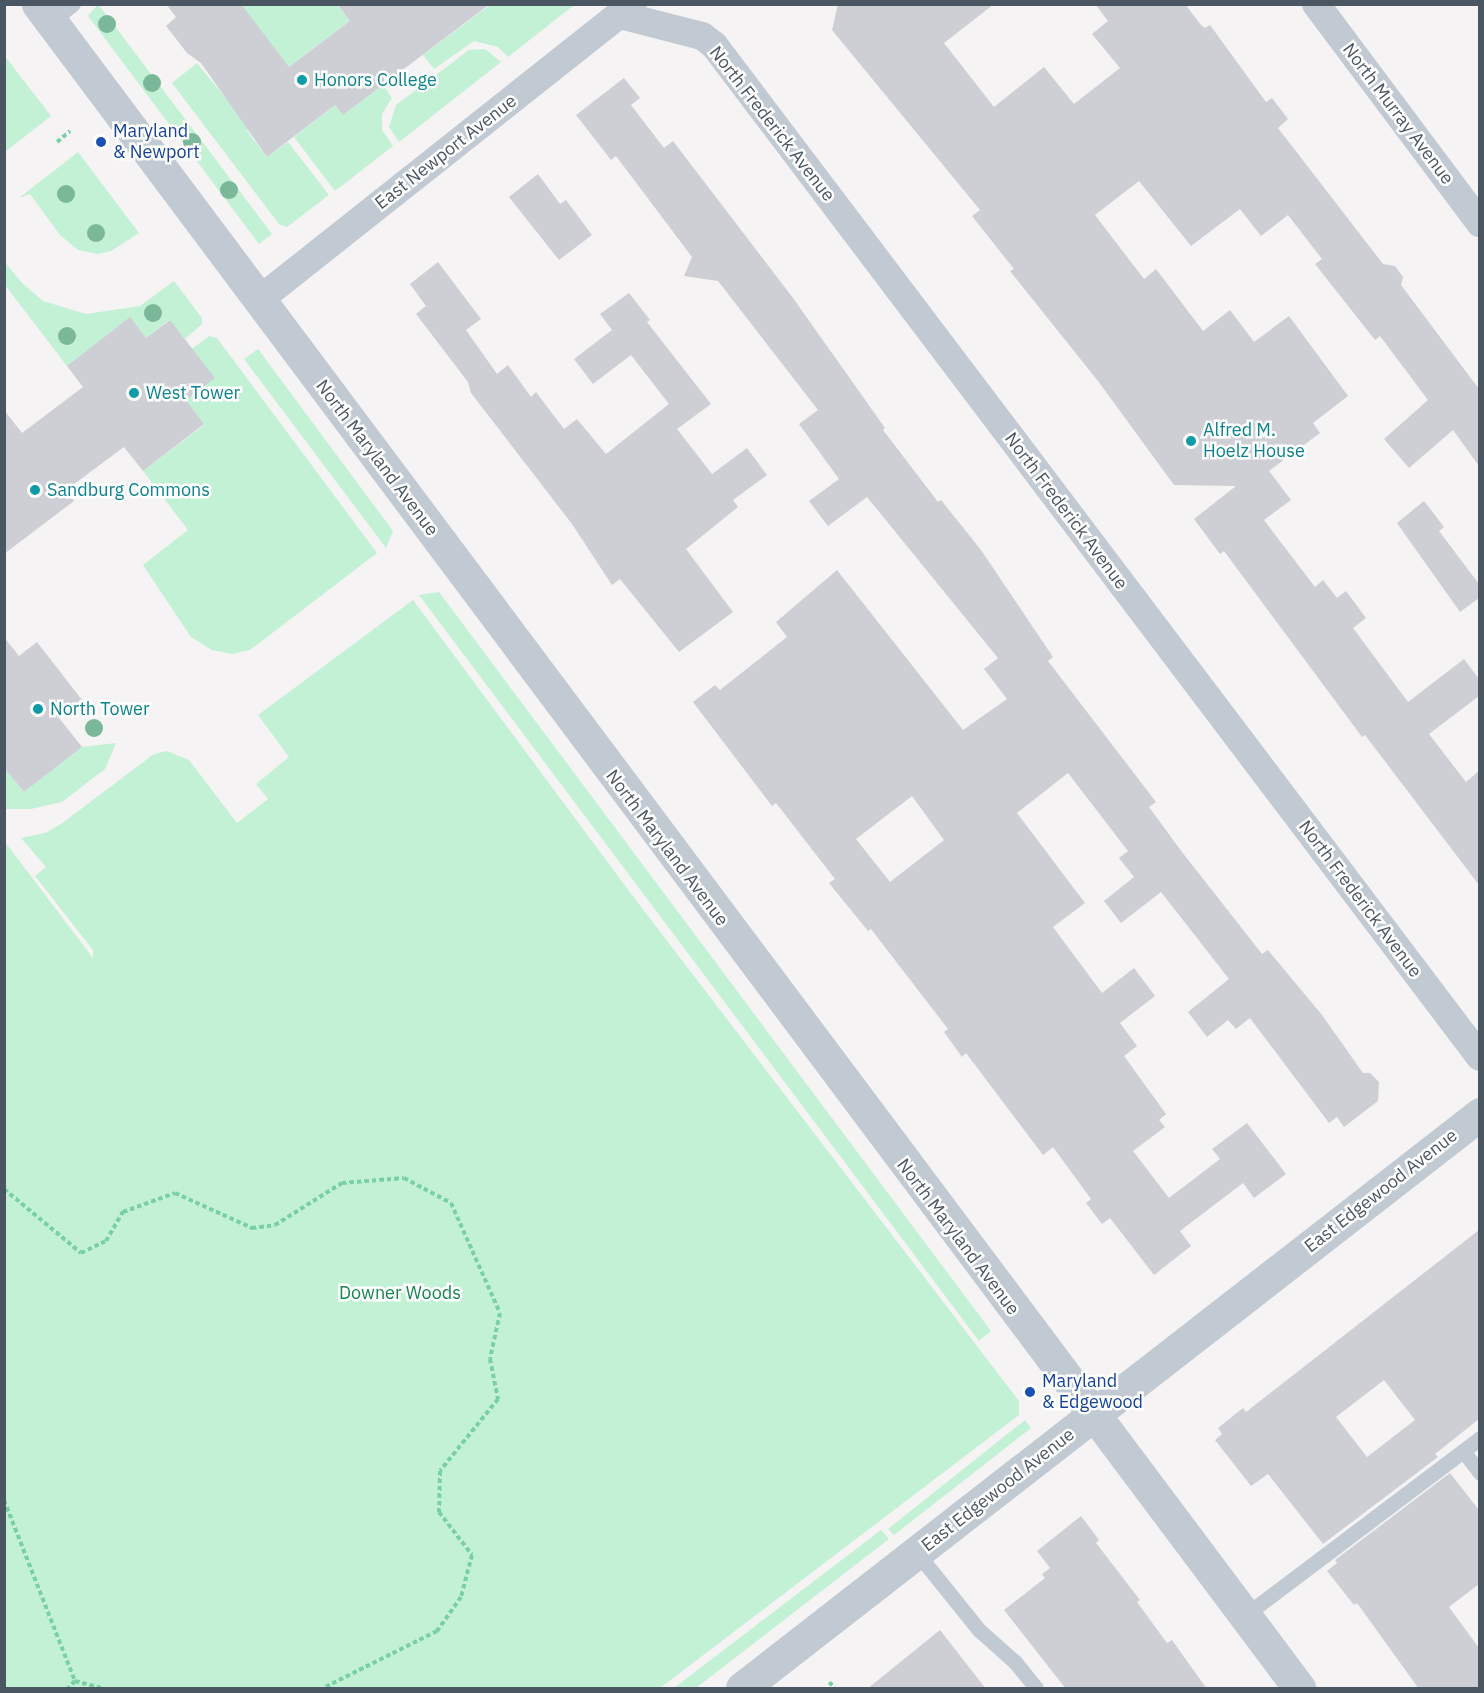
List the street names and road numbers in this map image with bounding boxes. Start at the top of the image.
street label: North Murray Avenue [1338,39,1458,189]
street label: North Frederick Avenue [705,42,839,206]
street label: East Newport Avenue [371,90,521,214]
street label: North Maryland Avenue [311,376,443,540]
street label: North Frederick Avenue [1000,428,1132,594]
street label: North Maryland Avenue [601,766,733,930]
street label: North Frederick Avenue [1294,816,1426,982]
street label: East Edgewood Avenue [1300,1125,1462,1257]
street label: North Maryland Avenue [892,1155,1024,1319]
street label: East Edgewood Avenue [917,1424,1079,1556]

